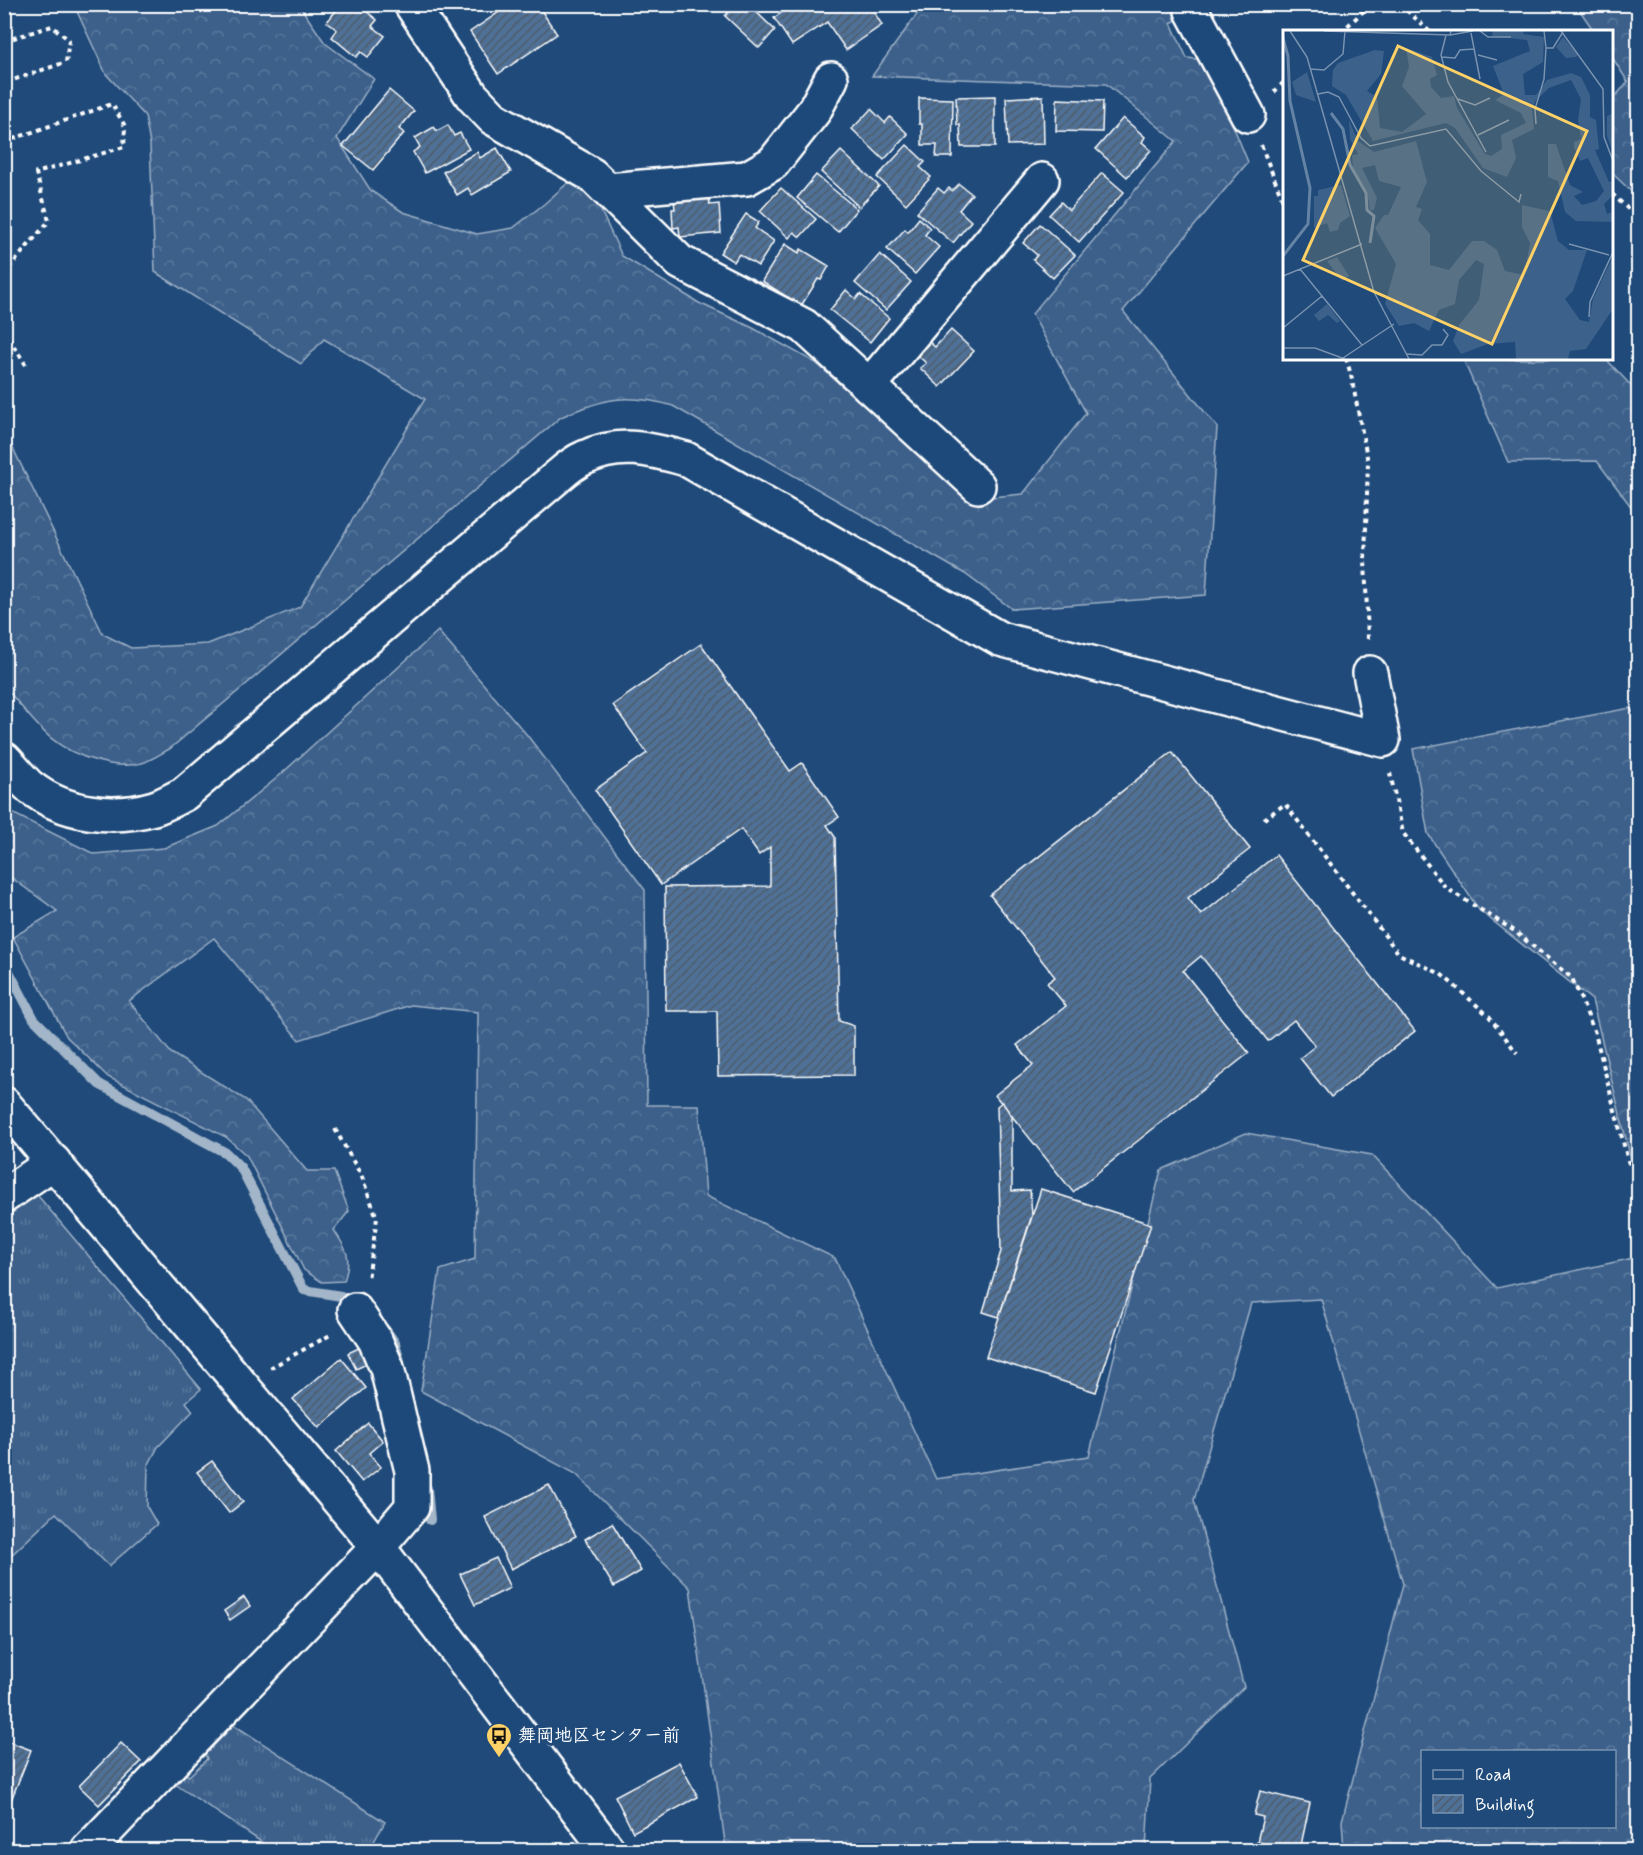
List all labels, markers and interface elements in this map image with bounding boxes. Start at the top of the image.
inset map [1283,30,1613,360]
bus stop icon: 舞岡地区センター前 [484,1721,514,1759]
place label: 舞岡地区センター前 [518,1724,680,1748]
legend [1421,1750,1616,1828]
text: Road [1475,1763,1511,1787]
text: Building [1475,1793,1535,1819]

